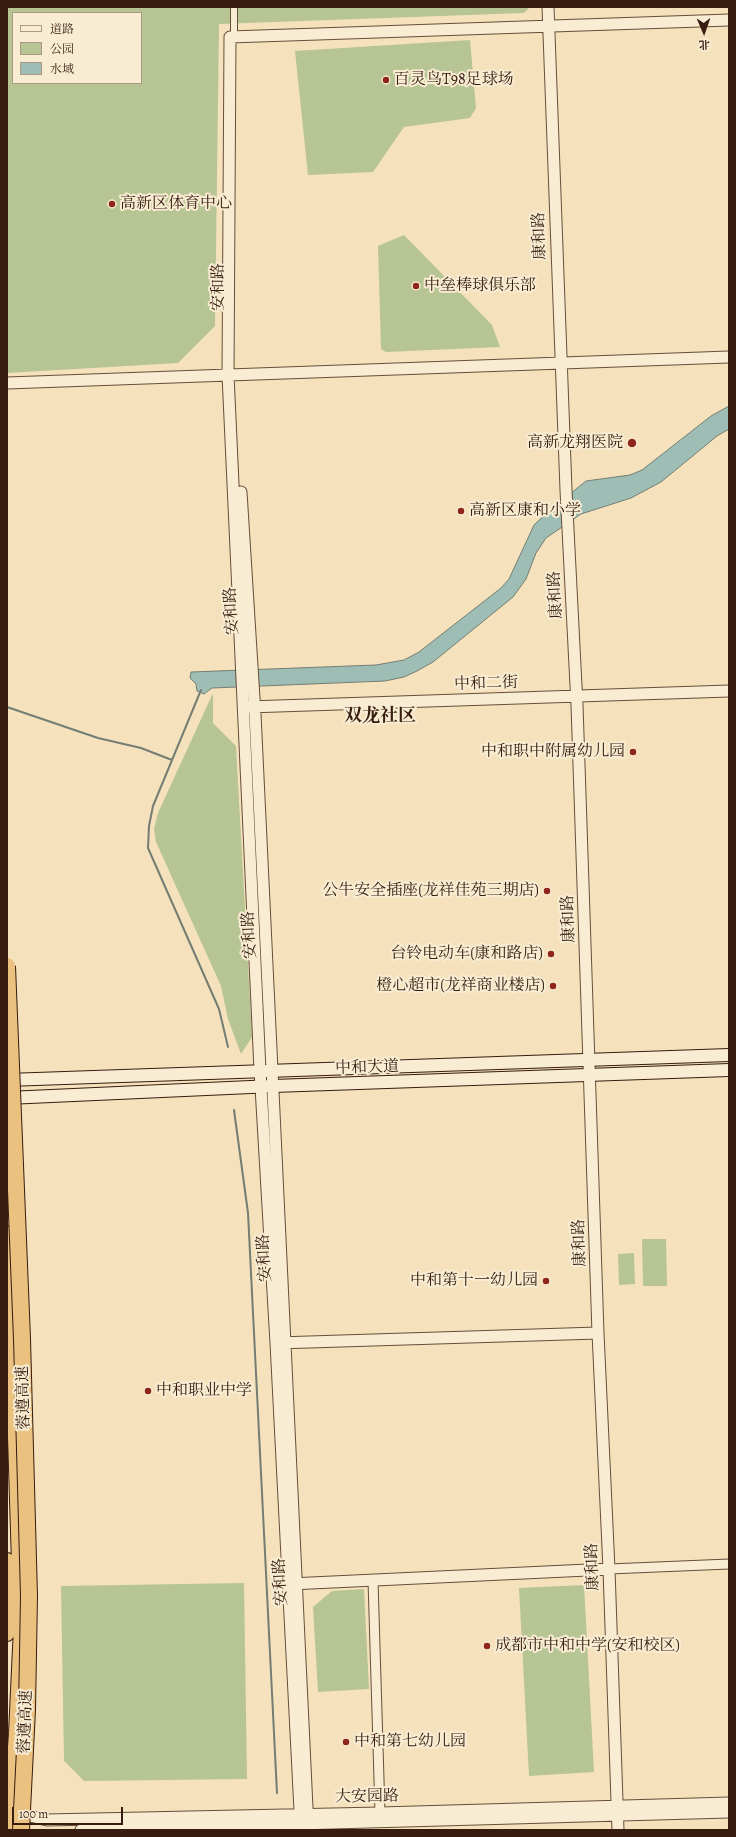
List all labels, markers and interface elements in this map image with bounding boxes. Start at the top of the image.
legend [12,12,142,84]
north arrow [684,12,724,52]
text: 道路 [50,21,74,37]
text: 北 [699,37,710,52]
text: 公园 [50,41,74,57]
text: 水域 [50,61,74,77]
place label: 百灵鸟T98足球场 [394,70,514,90]
marker: 百灵鸟T98足球场 [381,75,391,85]
place label: 高新区体育中心 [120,194,232,214]
marker: 高新区体育中心 [107,199,117,209]
street label: 康和路 [530,212,550,260]
street label: 安和路 [209,263,229,311]
place label: 中垒棒球俱乐部 [424,276,536,296]
marker: 中垒棒球俱乐部 [411,281,421,291]
place label: 高新龙翔医院 [527,433,623,453]
marker: 高新龙翔医院 [626,437,638,449]
place label: 高新区康和小学 [469,501,581,521]
marker: 高新区康和小学 [456,506,466,516]
street label: 康和路 [545,571,567,619]
street label: 安和路 [221,587,243,635]
street label: 中和二街 [454,673,518,695]
district label: 双龙社区 [344,706,416,728]
place label: 中和职中附属幼儿园 [481,742,625,762]
marker: 中和职中附属幼儿园 [628,747,638,757]
place label: 公牛安全插座(龙祥佳苑三期店) [322,881,539,901]
marker: 公牛安全插座(龙祥佳苑三期店) [542,886,552,896]
street label: 康和路 [559,895,579,943]
street label: 安和路 [239,911,261,959]
place label: 台铃电动车(康和路店) [390,944,543,964]
marker: 台铃电动车(康和路店) [546,949,556,959]
place label: 橙心超市(龙祥商业楼店) [376,976,545,996]
marker: 橙心超市(龙祥商业楼店) [548,981,558,991]
street label: 中和大道 [335,1057,399,1079]
street label: 康和路 [570,1219,590,1267]
street label: 安和路 [254,1234,276,1282]
place label: 中和第十一幼儿园 [410,1271,538,1291]
marker: 中和第十一幼儿园 [541,1276,551,1286]
street label: 蓉遵高速 [13,1366,35,1430]
place label: 中和职业中学 [156,1381,252,1401]
marker: 中和职业中学 [143,1386,153,1396]
street label: 康和路 [583,1543,603,1591]
street label: 安和路 [270,1558,292,1606]
place label: 成都市中和中学(安和校区) [495,1636,680,1656]
marker: 成都市中和中学(安和校区) [482,1641,492,1651]
street label: 蓉遵高速 [15,1690,37,1754]
place label: 中和第七幼儿园 [354,1732,466,1752]
marker: 中和第七幼儿园 [341,1737,351,1747]
street label: 大安园路 [335,1787,399,1807]
scale bar [14,1799,125,1825]
text: 100 m [19,1806,48,1822]

